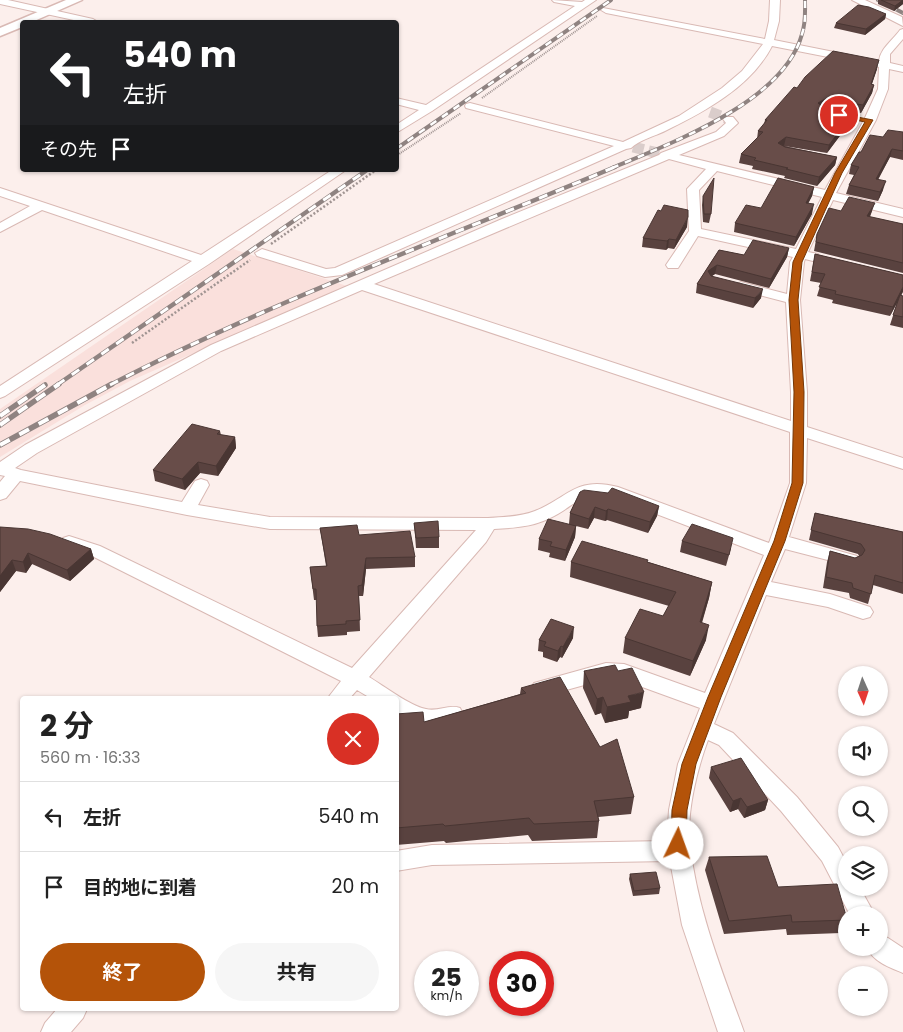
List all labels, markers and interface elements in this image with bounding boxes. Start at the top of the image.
text: 540 m [123,30,237,79]
icon: left [40,40,105,105]
text: 左折 [123,79,167,110]
pin [818,94,860,136]
icon: arrive [825,101,853,129]
icon: arrive [107,135,135,163]
text: その先 [40,136,97,163]
north arrow [838,666,888,716]
map controls [838,666,888,1016]
text: 2 分 [40,704,94,747]
button: close [327,713,379,765]
button: sound [838,726,888,776]
text: 560 m · 16:33 [40,746,140,769]
button: search [838,786,888,836]
icon: left [40,803,68,831]
text: 540 m [319,803,379,830]
text: 左折 [83,804,121,831]
position arrow [651,817,703,869]
button: layers [838,846,888,896]
icon: arrive [40,873,68,901]
text: 20 m [331,873,379,900]
text: 目的地に到着 [83,874,197,901]
button: + [838,906,888,956]
button: 終了 [40,943,205,1001]
button: 共有 [215,943,379,1001]
speed limit sign: 30 [489,951,554,1016]
text: 25 [431,960,462,995]
button: − [838,966,888,1016]
text: km/h [431,987,462,1004]

